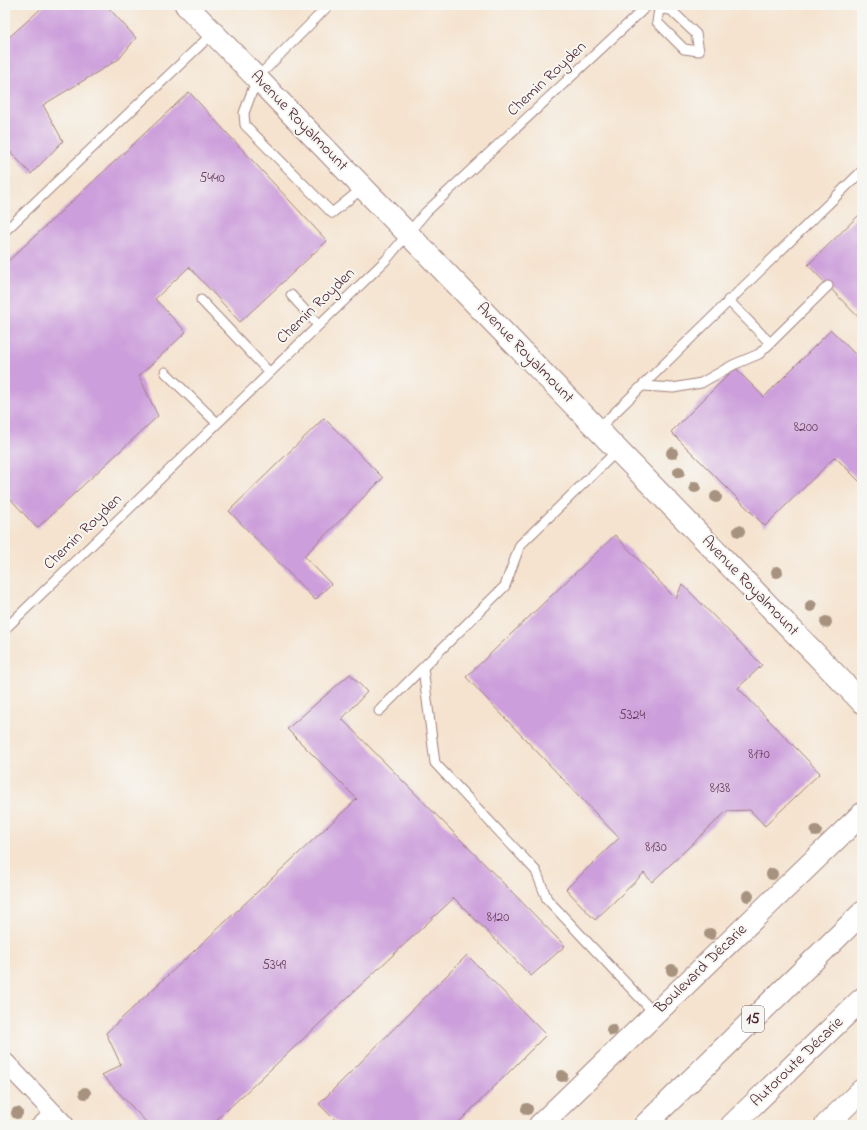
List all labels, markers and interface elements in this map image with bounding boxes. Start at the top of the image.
street label: Chemin Royden [502,36,592,122]
street label: Avenue Royalmount [244,65,354,177]
house number: 5440 [199,168,225,189]
street label: Chemin Royden [271,262,361,350]
street label: Avenue Royalmount [470,297,580,409]
house number: 8200 [794,417,818,438]
street label: Chemin Royden [38,488,128,576]
street label: Avenue Royalmount [695,530,805,642]
house number: 5324 [619,705,645,726]
house number: 8170 [748,744,770,765]
house number: 8138 [710,778,730,799]
house number: 8130 [645,837,667,858]
house number: 8120 [487,907,509,928]
street label: Boulevard Décarie [649,918,753,1020]
house number: 5349 [262,955,287,976]
road number: 15 [742,1006,764,1032]
street label: Autoroute Décarie [745,1011,850,1113]

